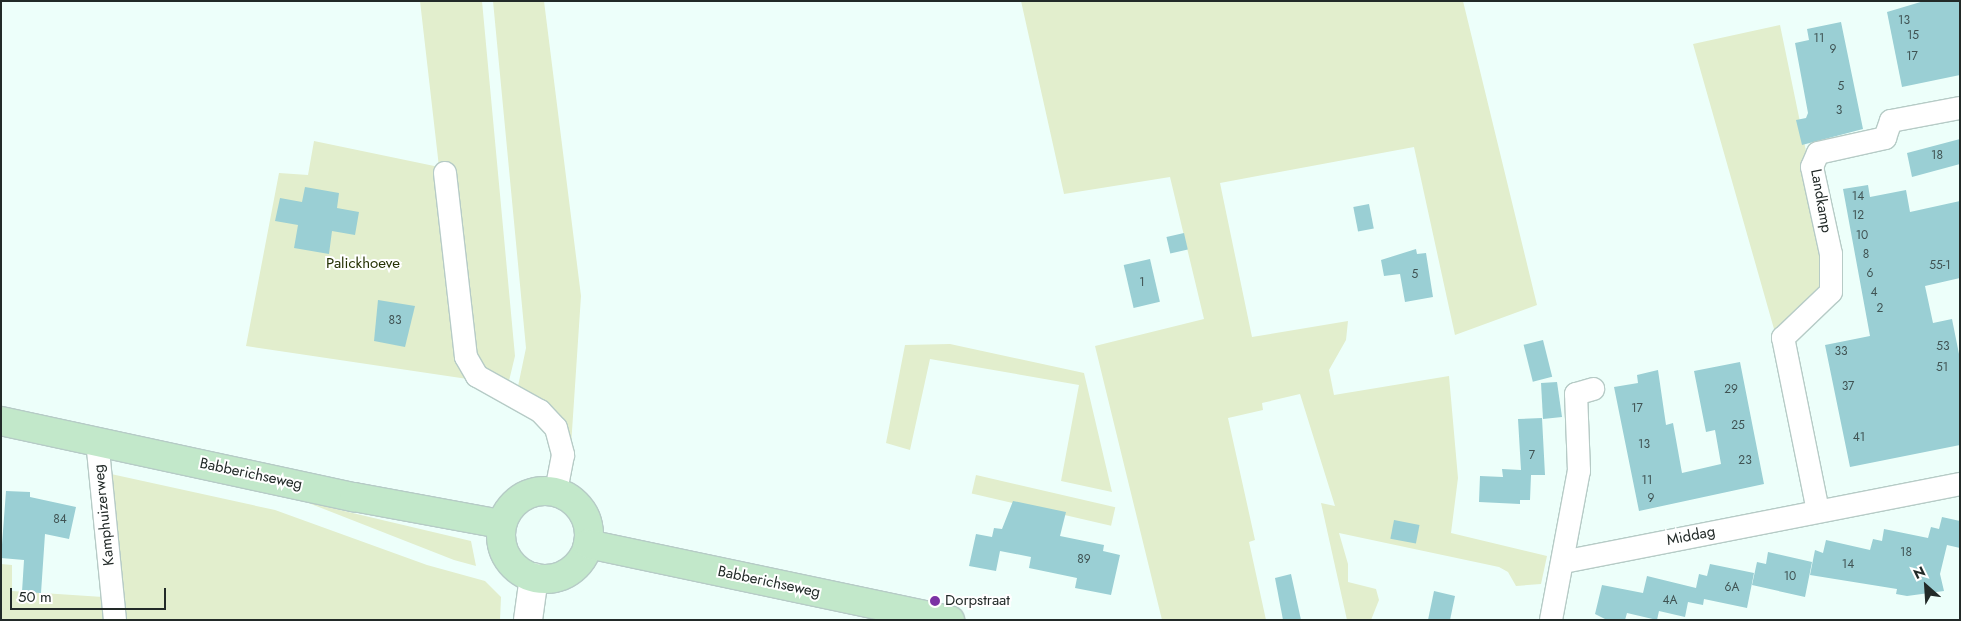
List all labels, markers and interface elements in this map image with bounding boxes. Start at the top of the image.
house number: 13 [1898,14,1910,28]
house number: 15 [1907,29,1919,43]
house number: 11 [1814,32,1824,46]
house number: 9 [1830,43,1836,57]
house number: 17 [1906,50,1918,64]
house number: 5 [1838,80,1844,94]
house number: 3 [1836,104,1842,118]
house number: 18 [1931,149,1943,163]
street label: Landkamp [1807,168,1835,234]
house number: 14 [1852,190,1864,204]
house number: 12 [1852,209,1864,223]
house number: 10 [1856,229,1868,243]
house number: 8 [1863,248,1869,262]
park label: Palickhoeve [326,255,400,273]
house number: 55-1 [1929,259,1951,273]
house number: 6 [1867,267,1873,281]
house number: 5 [1412,268,1418,282]
house number: 1 [1139,276,1145,290]
house number: 4 [1871,286,1877,300]
house number: 2 [1877,302,1883,316]
house number: 83 [388,314,402,328]
house number: 53 [1936,340,1950,354]
house number: 33 [1834,345,1848,359]
house number: 51 [1936,361,1948,375]
house number: 37 [1842,380,1854,394]
house number: 29 [1724,383,1738,397]
house number: 17 [1631,402,1643,416]
house number: 25 [1731,419,1745,433]
house number: 41 [1853,431,1865,445]
house number: 13 [1638,438,1650,452]
house number: 7 [1529,449,1535,463]
street label: Babberichseweg [198,454,304,494]
house number: 23 [1738,454,1752,468]
street label: Kamphuizerweg [90,463,118,567]
house number: 11 [1642,474,1652,488]
house number: 9 [1648,492,1654,506]
house number: 84 [53,513,67,527]
street label: Middag [1665,522,1717,550]
house number: 18 [1900,546,1912,560]
house number: 89 [1077,553,1091,567]
house number: 14 [1842,558,1854,572]
north arrow [1901,561,1951,611]
text: N [1910,561,1929,584]
street label: Babberichseweg [716,562,822,602]
house number: 10 [1784,570,1796,584]
scale bar [12,578,169,610]
house number: 6A [1725,581,1739,595]
text: 50 m [18,586,52,608]
place label: Dorpstraat [945,592,1010,610]
house number: 4A [1663,594,1677,608]
marker: Dorpstraat [929,595,941,607]

